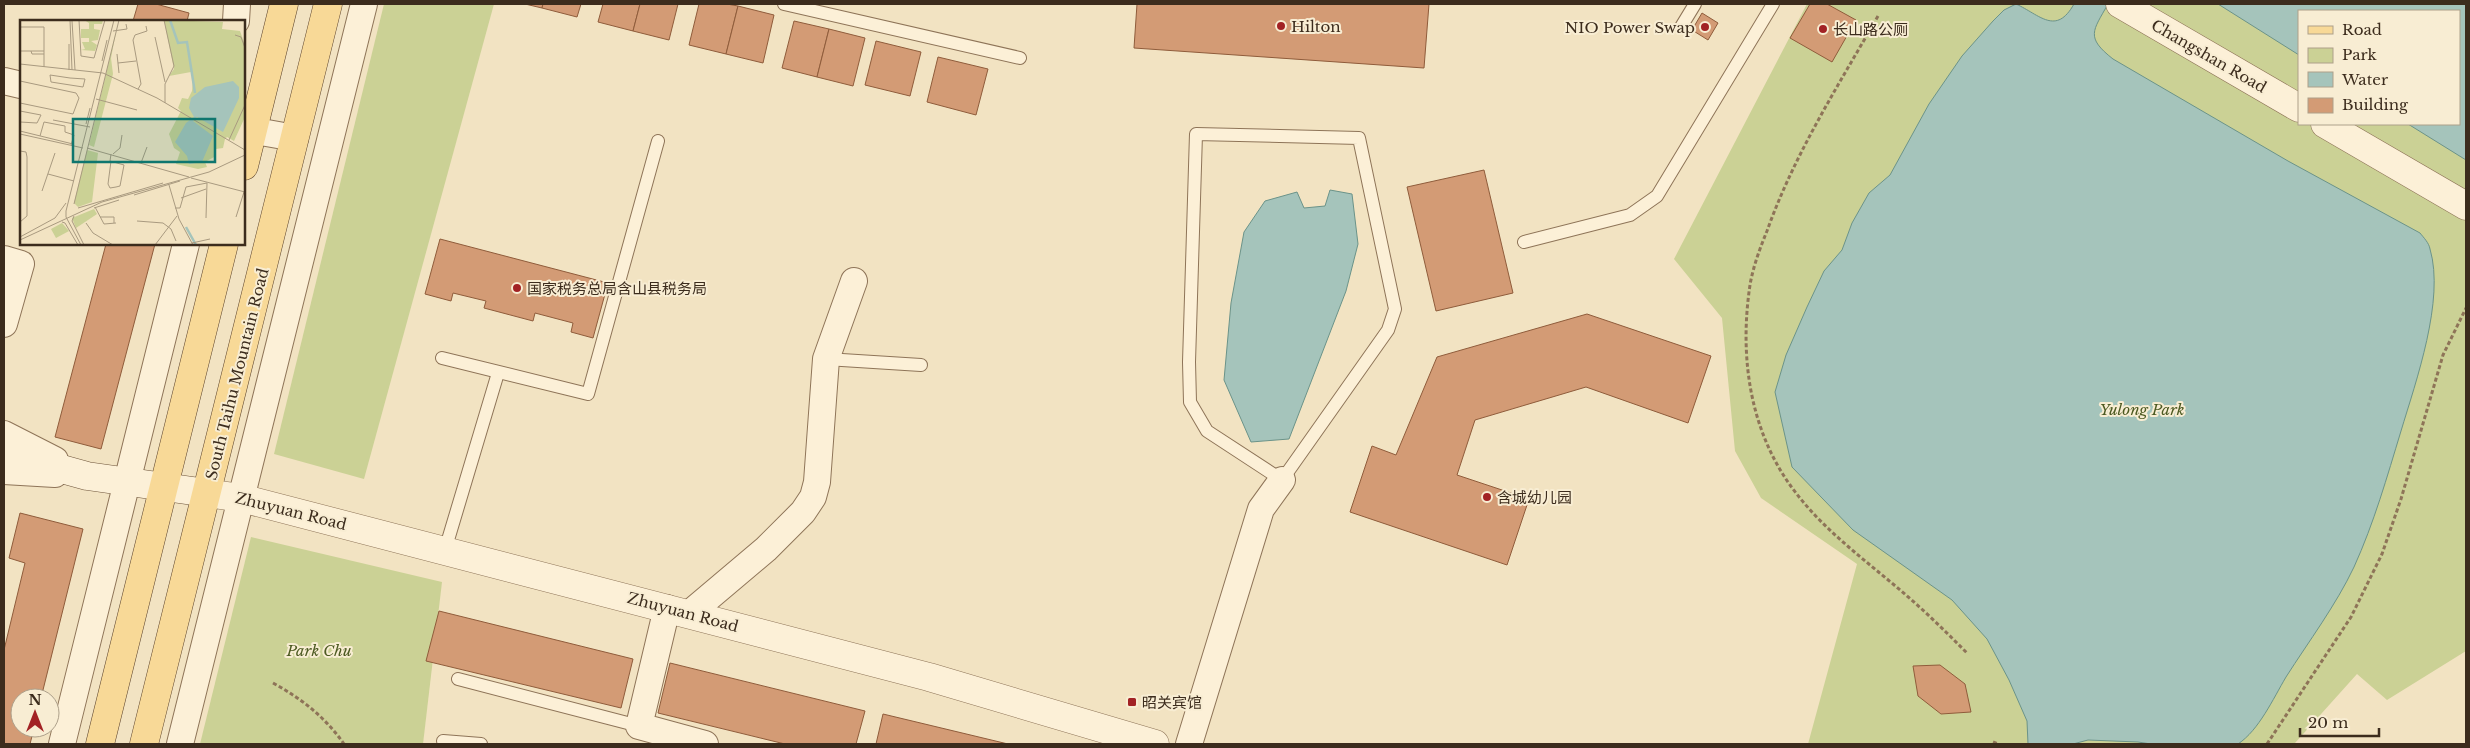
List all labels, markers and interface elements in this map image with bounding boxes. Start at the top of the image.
legend [2298,10,2460,125]
street label: Changshan Road [2148,15,2270,97]
place label: Hilton [1291,17,1341,36]
place label: NIO Power Swap [1565,18,1695,37]
inset map [20,20,245,245]
marker: Hilton [1275,20,1287,32]
place label: 长山路公厕 [1833,20,1908,39]
text: Road [2342,20,2382,39]
marker: NIO Power Swap [1699,21,1711,33]
marker: 长山路公厕 [1817,23,1829,35]
text: Park [2342,45,2378,64]
text: Water [2341,70,2389,89]
text: Building [2342,95,2409,114]
street label: South Taihu Mountain Road [201,266,273,482]
place label: 国家税务总局含山县税务局 [527,279,707,298]
marker: 国家税务总局含山县税务局 [511,282,523,294]
park label: Yulong Park [2100,400,2185,419]
street label: Zhuyuan Road [233,488,349,534]
place label: 含城幼儿园 [1497,488,1572,507]
marker: 含城幼儿园 [1481,491,1493,503]
street label: Zhuyuan Road [625,588,741,636]
park label: Park Chu [285,641,352,660]
north arrow [10,688,60,738]
text: N [28,691,42,709]
place label: 昭关宾馆 [1142,693,1202,712]
marker: 昭关宾馆 [1126,696,1138,708]
scale bar [2300,706,2379,738]
text: 20 m [2308,713,2348,732]

